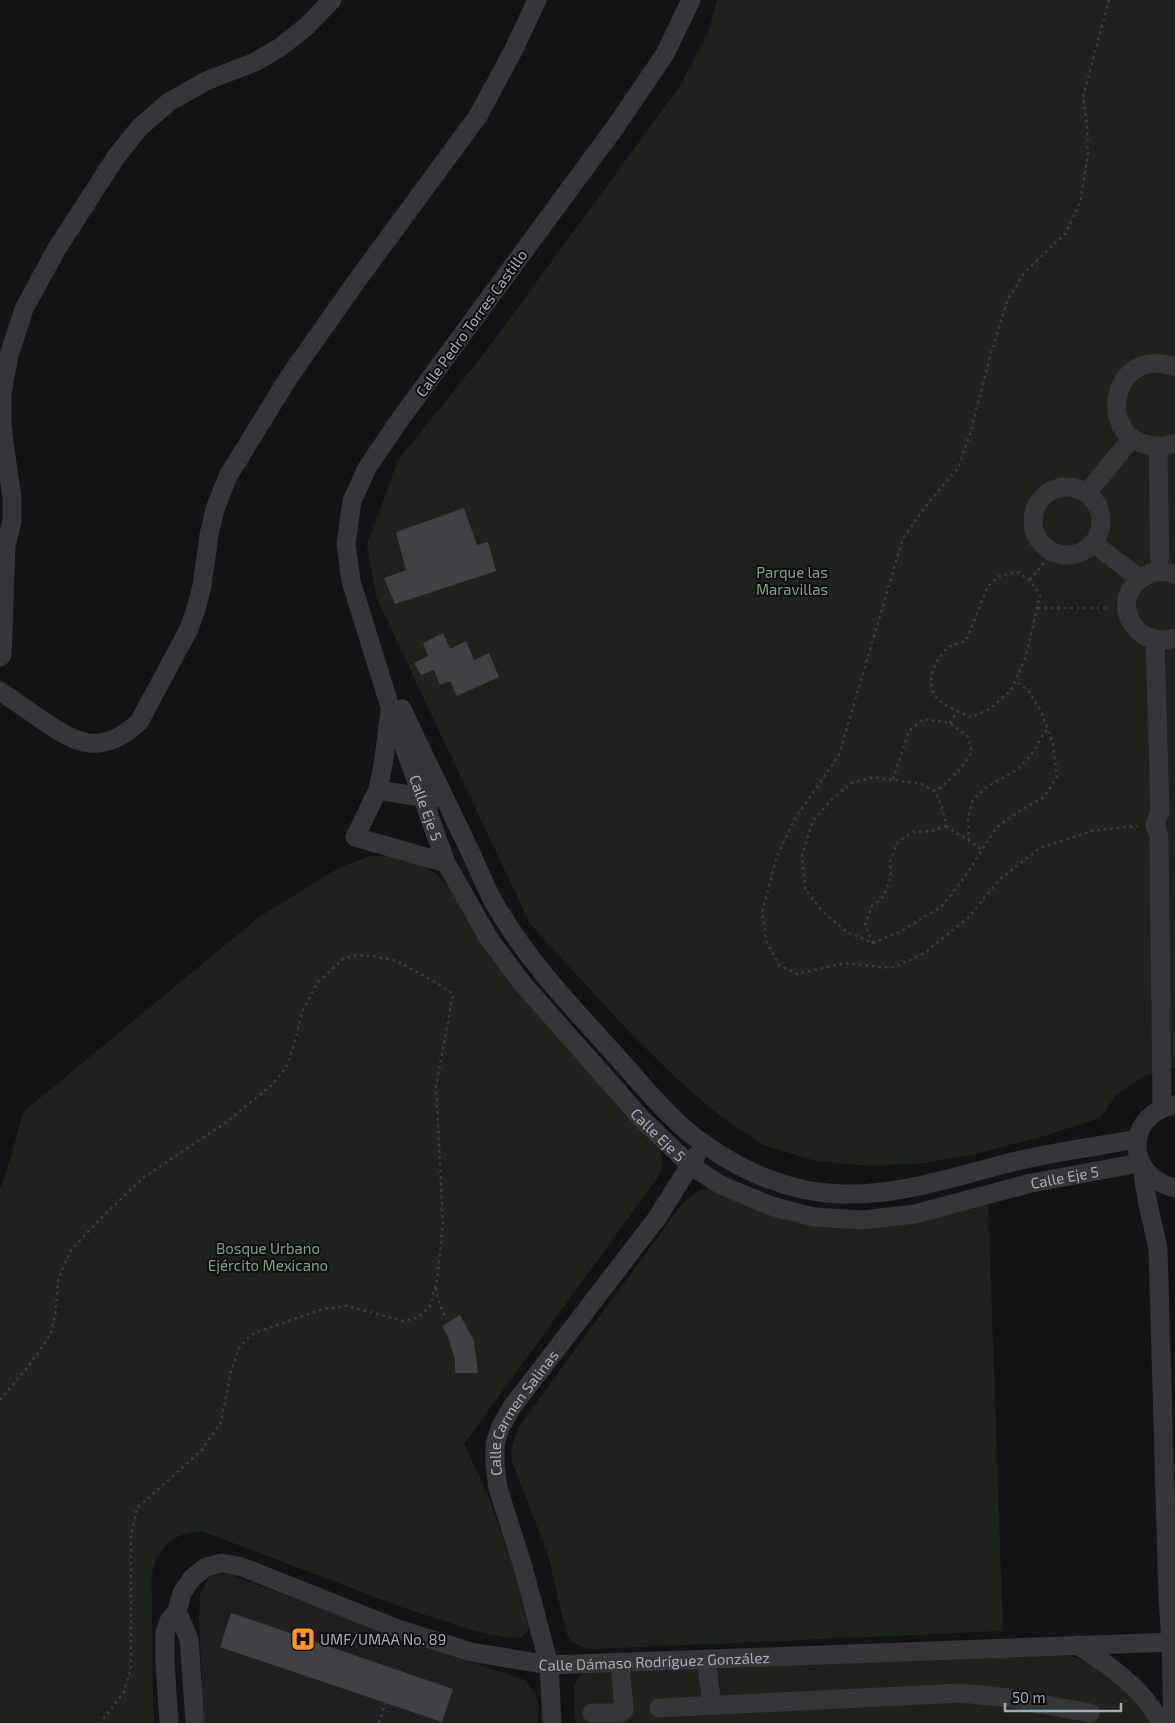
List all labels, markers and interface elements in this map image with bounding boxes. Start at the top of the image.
street label: Calle Pedro Torres Castillo [412,246,530,400]
park label: Parque las Maravillas [756,563,828,598]
street label: Calle Eje 5 [406,772,446,843]
street label: Calle Eje 5 [627,1104,689,1165]
street label: Calle Eje 5 [1029,1162,1100,1192]
park label: Bosque Urbano Ejército Mexicano [208,1239,328,1275]
street label: Calle Carmen Salinas [486,1346,562,1477]
hospital icon: UMF/UMAA No. 89 [290,1626,316,1652]
place label: UMF/UMAA No. 89 [320,1630,446,1648]
street label: Calle Dámaso Rodríguez González [538,1648,770,1674]
scale bar [1005,1680,1121,1712]
text: 50 m [1012,1688,1046,1706]

